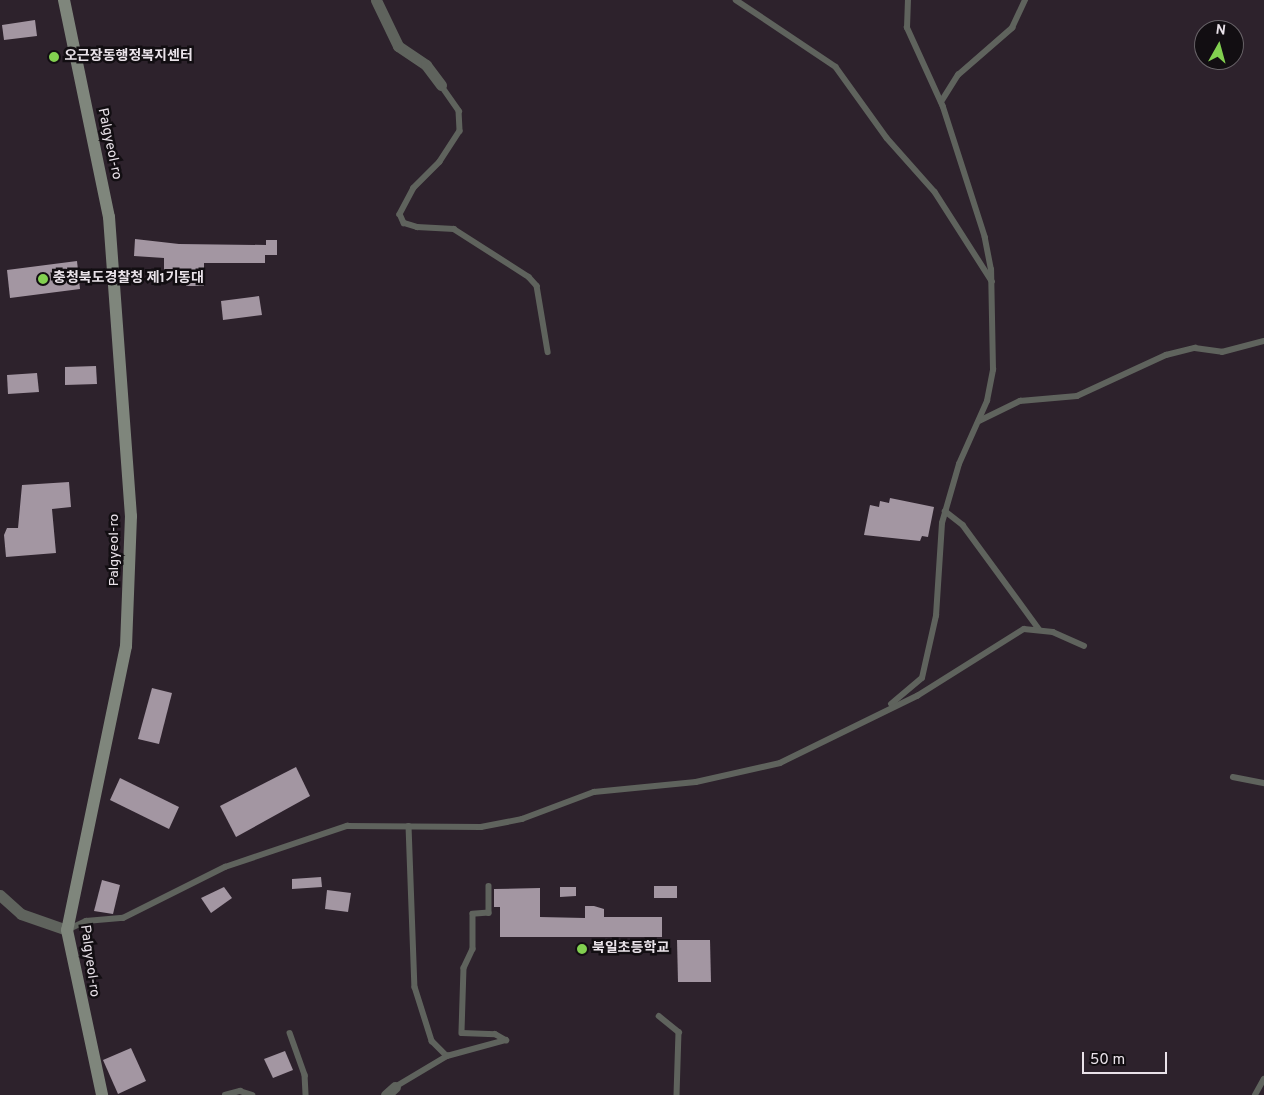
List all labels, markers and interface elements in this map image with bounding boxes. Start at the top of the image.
north arrow [1194,20,1244,70]
text: N [1215,22,1227,40]
place label: 오근장동행정복지센터 [64,49,193,65]
marker: 오근장동행정복지센터 [48,51,60,63]
street label: Palgyeol-ro [93,107,125,181]
place label: 충청북도경찰청 제1기동대 [53,271,204,287]
marker: 충청북도경찰청 제1기동대 [37,273,49,285]
street label: Palgyeol-ro [107,514,123,586]
street label: Palgyeol-ro [76,924,102,998]
place label: 북일초등학교 [592,941,669,957]
marker: 북일초등학교 [576,943,588,955]
scale bar [1084,1042,1169,1074]
text: 50 m [1090,1051,1125,1070]

